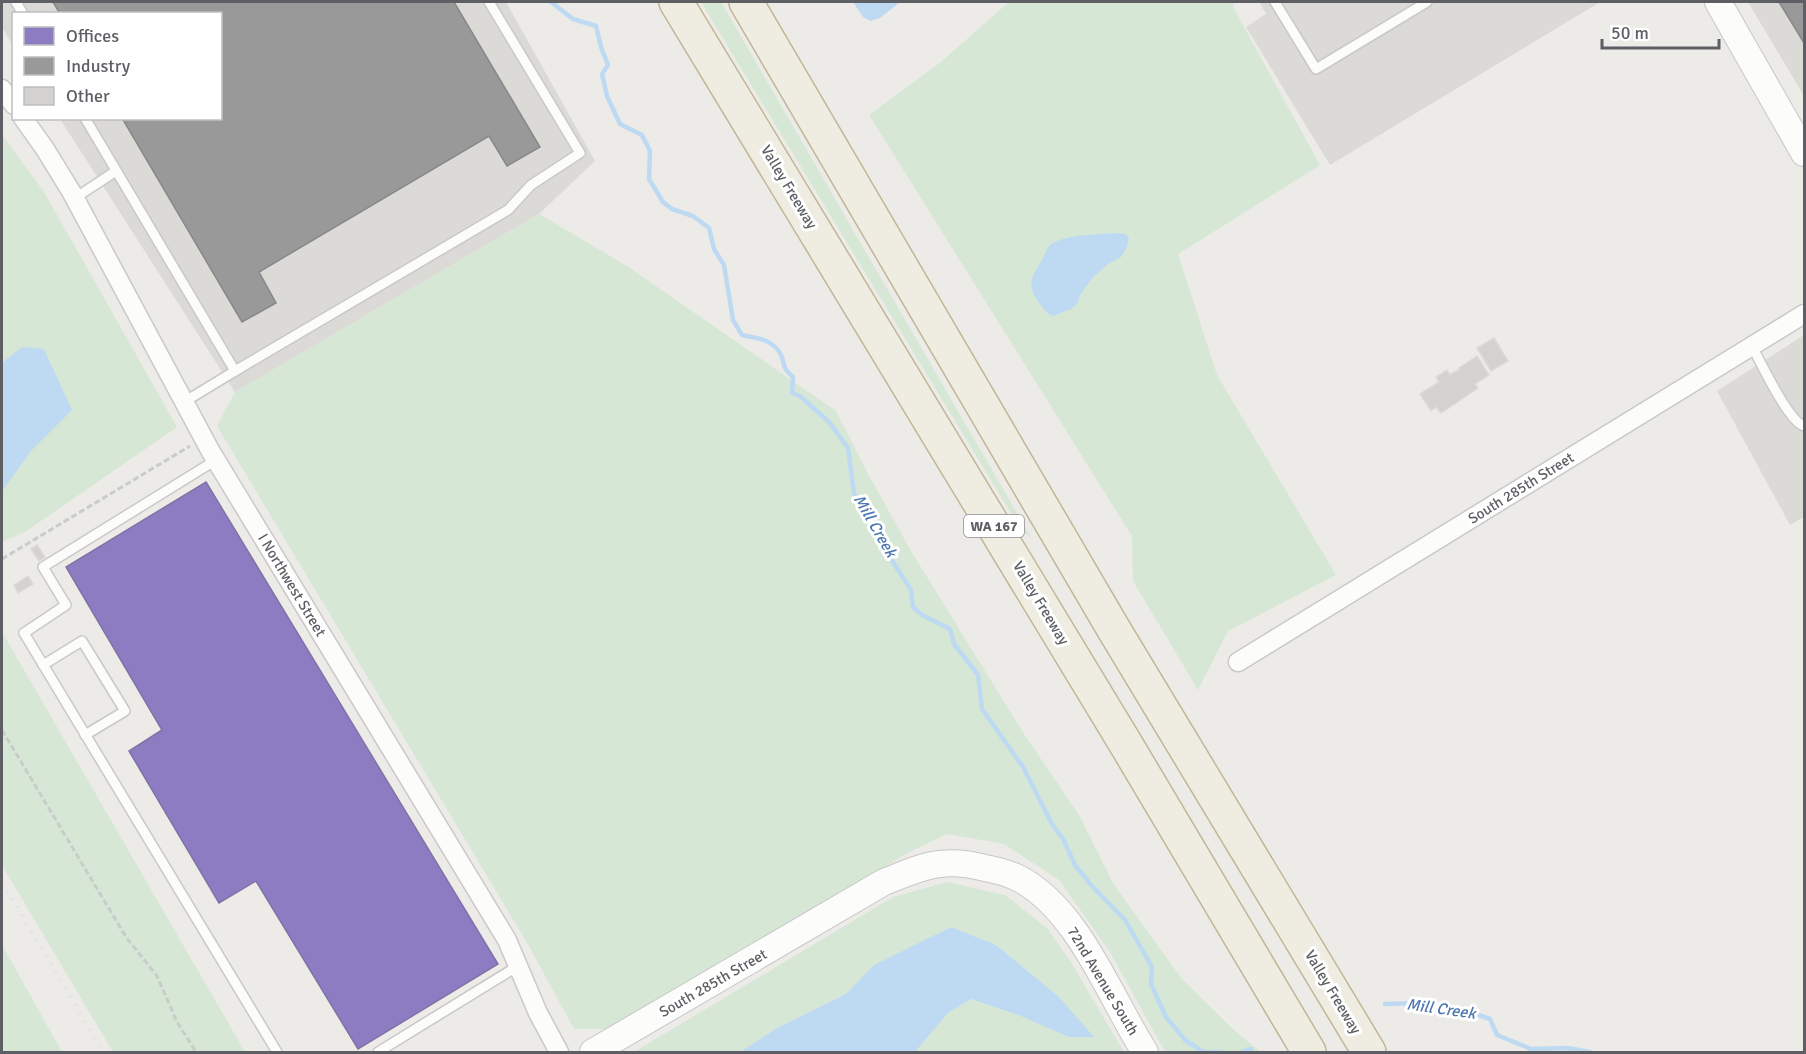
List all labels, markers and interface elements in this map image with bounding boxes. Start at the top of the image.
legend [12,12,222,120]
scale bar [1602,12,1719,50]
text: 50 m [1611,22,1649,44]
text: Offices [66,25,119,47]
text: Industry [66,55,131,77]
text: Other [66,85,110,107]
street label: Valley Freeway [757,142,821,232]
street label: South 285th Street [1465,448,1577,528]
water label: Mill Creek [849,491,902,563]
road number: WA 167 [964,515,1024,537]
street label: I Northwest Street [254,530,330,640]
street label: Valley Freeway [1009,558,1073,648]
street label: 72nd Avenue South [1063,923,1143,1039]
street label: South 285th Street [656,945,770,1021]
street label: Valley Freeway [1301,947,1365,1037]
water label: Mill Creek [1405,994,1479,1024]

